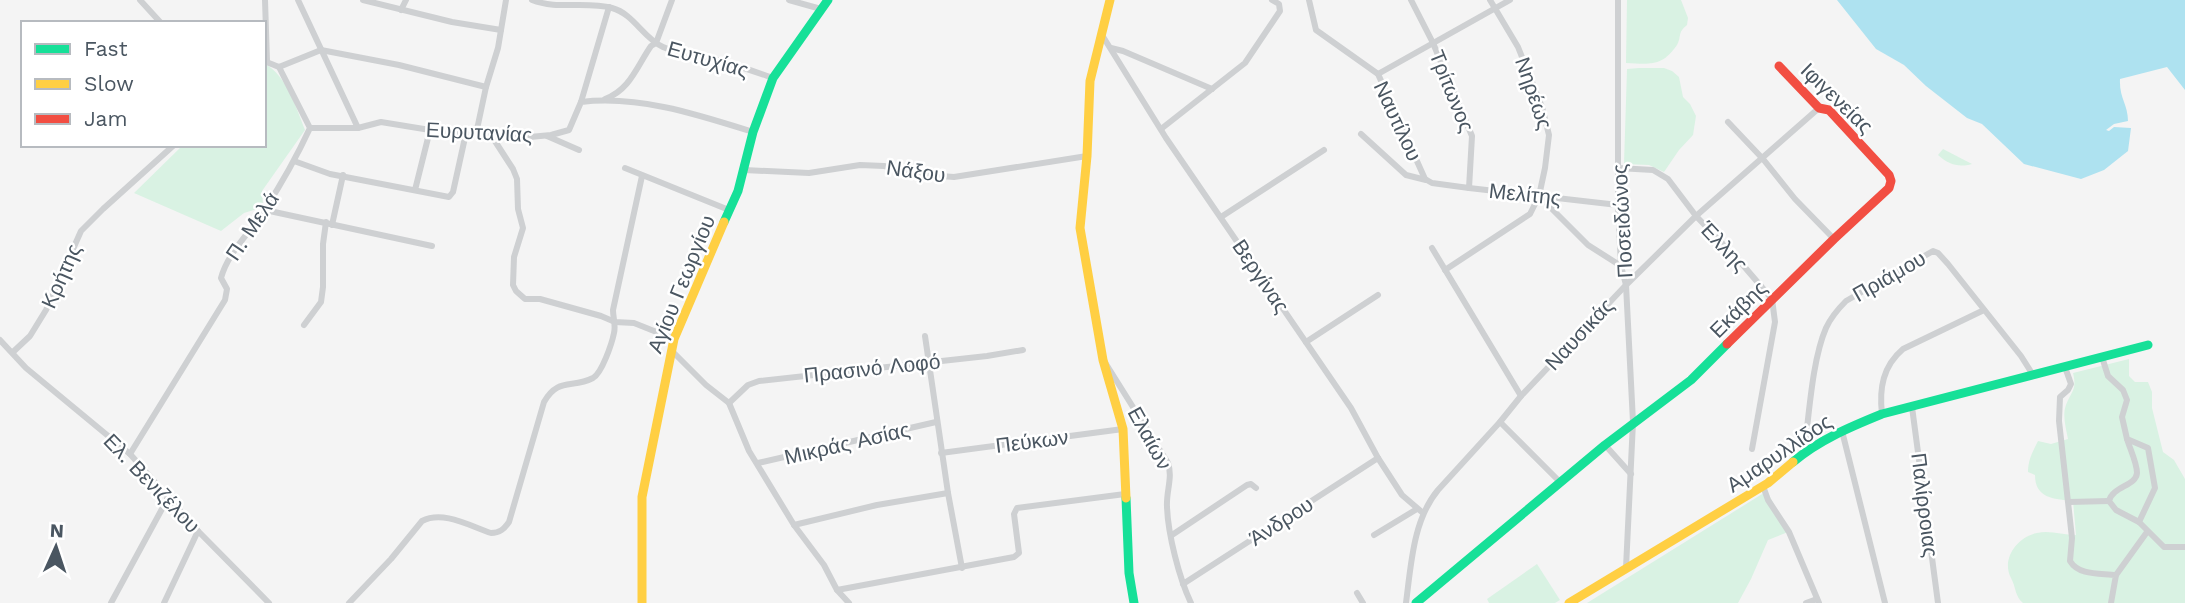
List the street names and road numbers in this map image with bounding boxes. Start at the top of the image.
street label: Ευτυχίας [665,36,751,82]
street label: Τρίτωνος [1424,46,1480,136]
street label: Νηρέως [1510,54,1558,132]
street label: Ιφιγενείας [1796,57,1878,139]
street label: Ναυτίλου [1369,77,1427,165]
street label: Ευρυτανίας [425,117,533,147]
street label: Νάξου [885,154,947,188]
street label: Ποσειδώνος [1607,163,1637,279]
street label: Μελίτης [1488,178,1562,210]
street label: Π. Μελά [220,187,284,265]
street label: Αγίου Γεωργίου [642,211,720,357]
street label: Έλλης [1694,215,1753,276]
street label: Βεργίνας [1227,235,1295,317]
street label: Κρήτης [36,240,86,312]
street label: Πριάμου [1848,245,1930,307]
street label: Εκάβης [1704,275,1772,343]
street label: Ναυσικάς [1540,293,1618,375]
street label: Πρασινό Λοφό [802,348,942,388]
street label: Ελαίων [1123,402,1177,474]
street label: Αμαρυλλίδος [1722,409,1836,497]
street label: Μικράς Ασίας [782,416,912,470]
street label: Πεύκων [994,424,1070,458]
street label: Ελ. Βενιζέλου [99,428,205,538]
street label: Παλίρροιας [1906,451,1944,559]
street label: Άνδρου [1244,491,1318,551]

